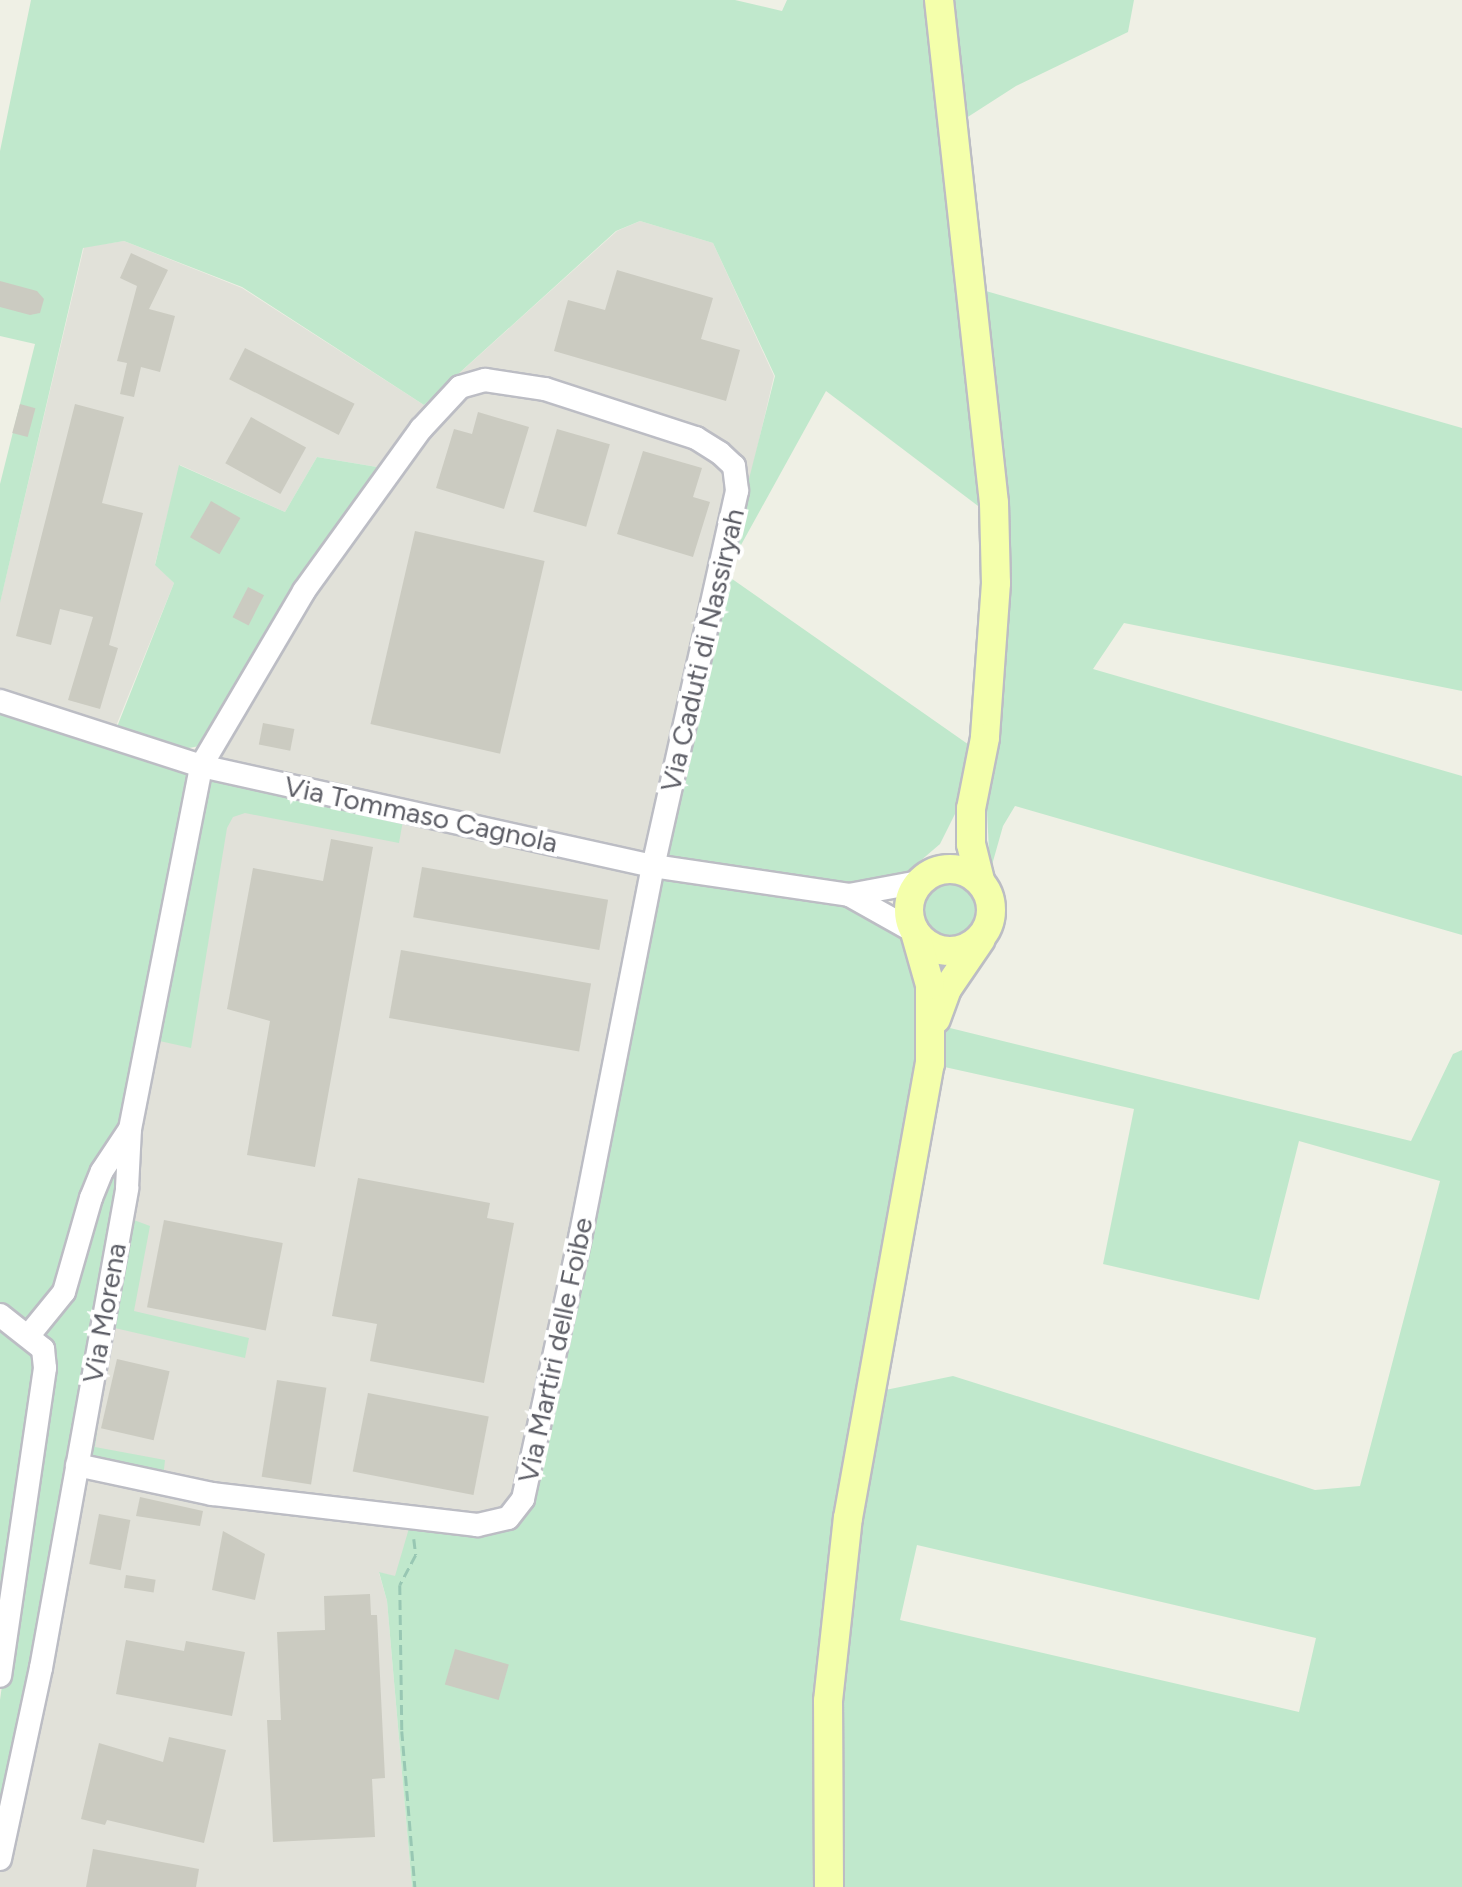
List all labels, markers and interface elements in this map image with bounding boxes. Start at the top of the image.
street label: Via Caduti di Nassiryah [653,505,751,795]
street label: Via Tommaso Cagnola [281,769,561,859]
street label: Via Martiri delle Foibe [510,1214,600,1486]
street label: Via Morena [75,1240,133,1386]

